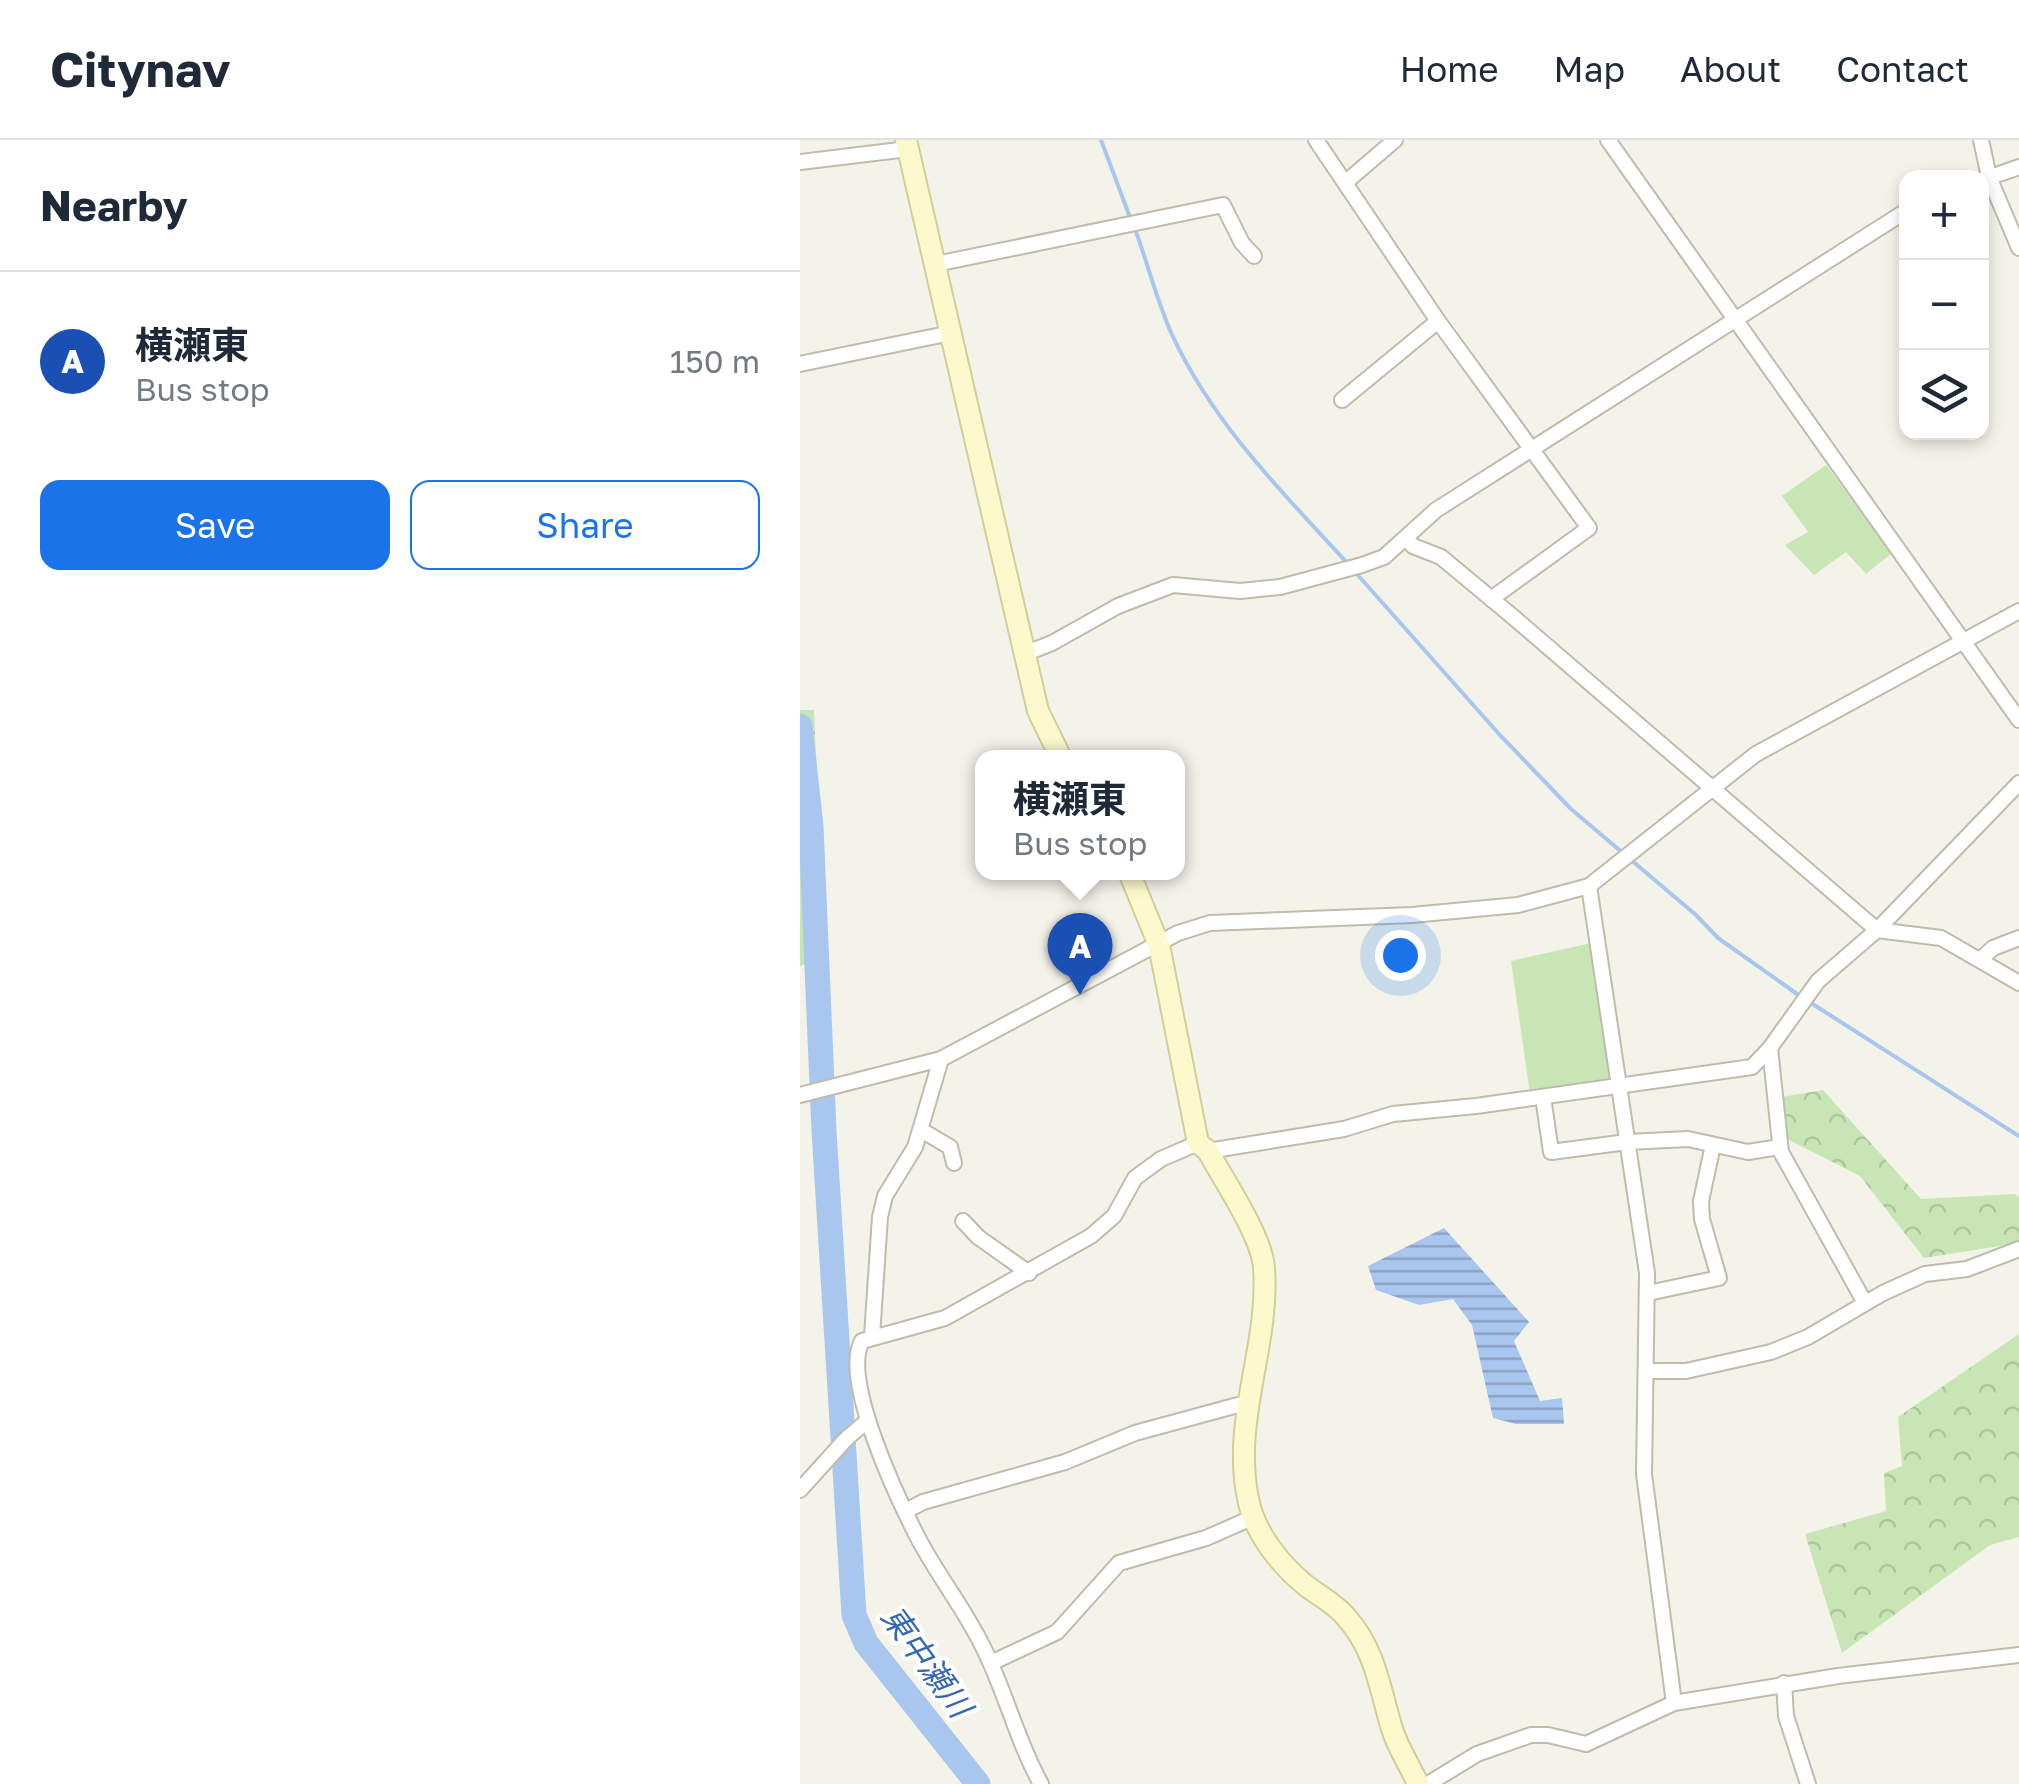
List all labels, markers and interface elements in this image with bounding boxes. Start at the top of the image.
text: Citynav [50,40,231,98]
text: Home [1400,48,1499,90]
text: Map [1554,48,1625,90]
text: About [1680,48,1781,90]
text: Contact [1836,48,1969,90]
map controls [1899,170,1989,440]
button: + [1899,170,1989,260]
text: Nearby [40,180,188,230]
button: − [1899,260,1989,350]
text: 横瀬東 [135,322,249,367]
text: A [61,342,84,380]
text: 150 m [670,342,760,380]
button: layers [1899,350,1989,440]
text: Bus stop [135,370,269,408]
button: Save [40,480,390,570]
button: Share [410,480,760,570]
popup [975,750,1185,880]
text: 横瀬東 [1013,776,1127,821]
text: Bus stop [1013,824,1147,862]
pin: A [1048,912,1112,995]
your location [1375,930,1426,981]
water label: 東中瀬川 [874,1598,982,1726]

